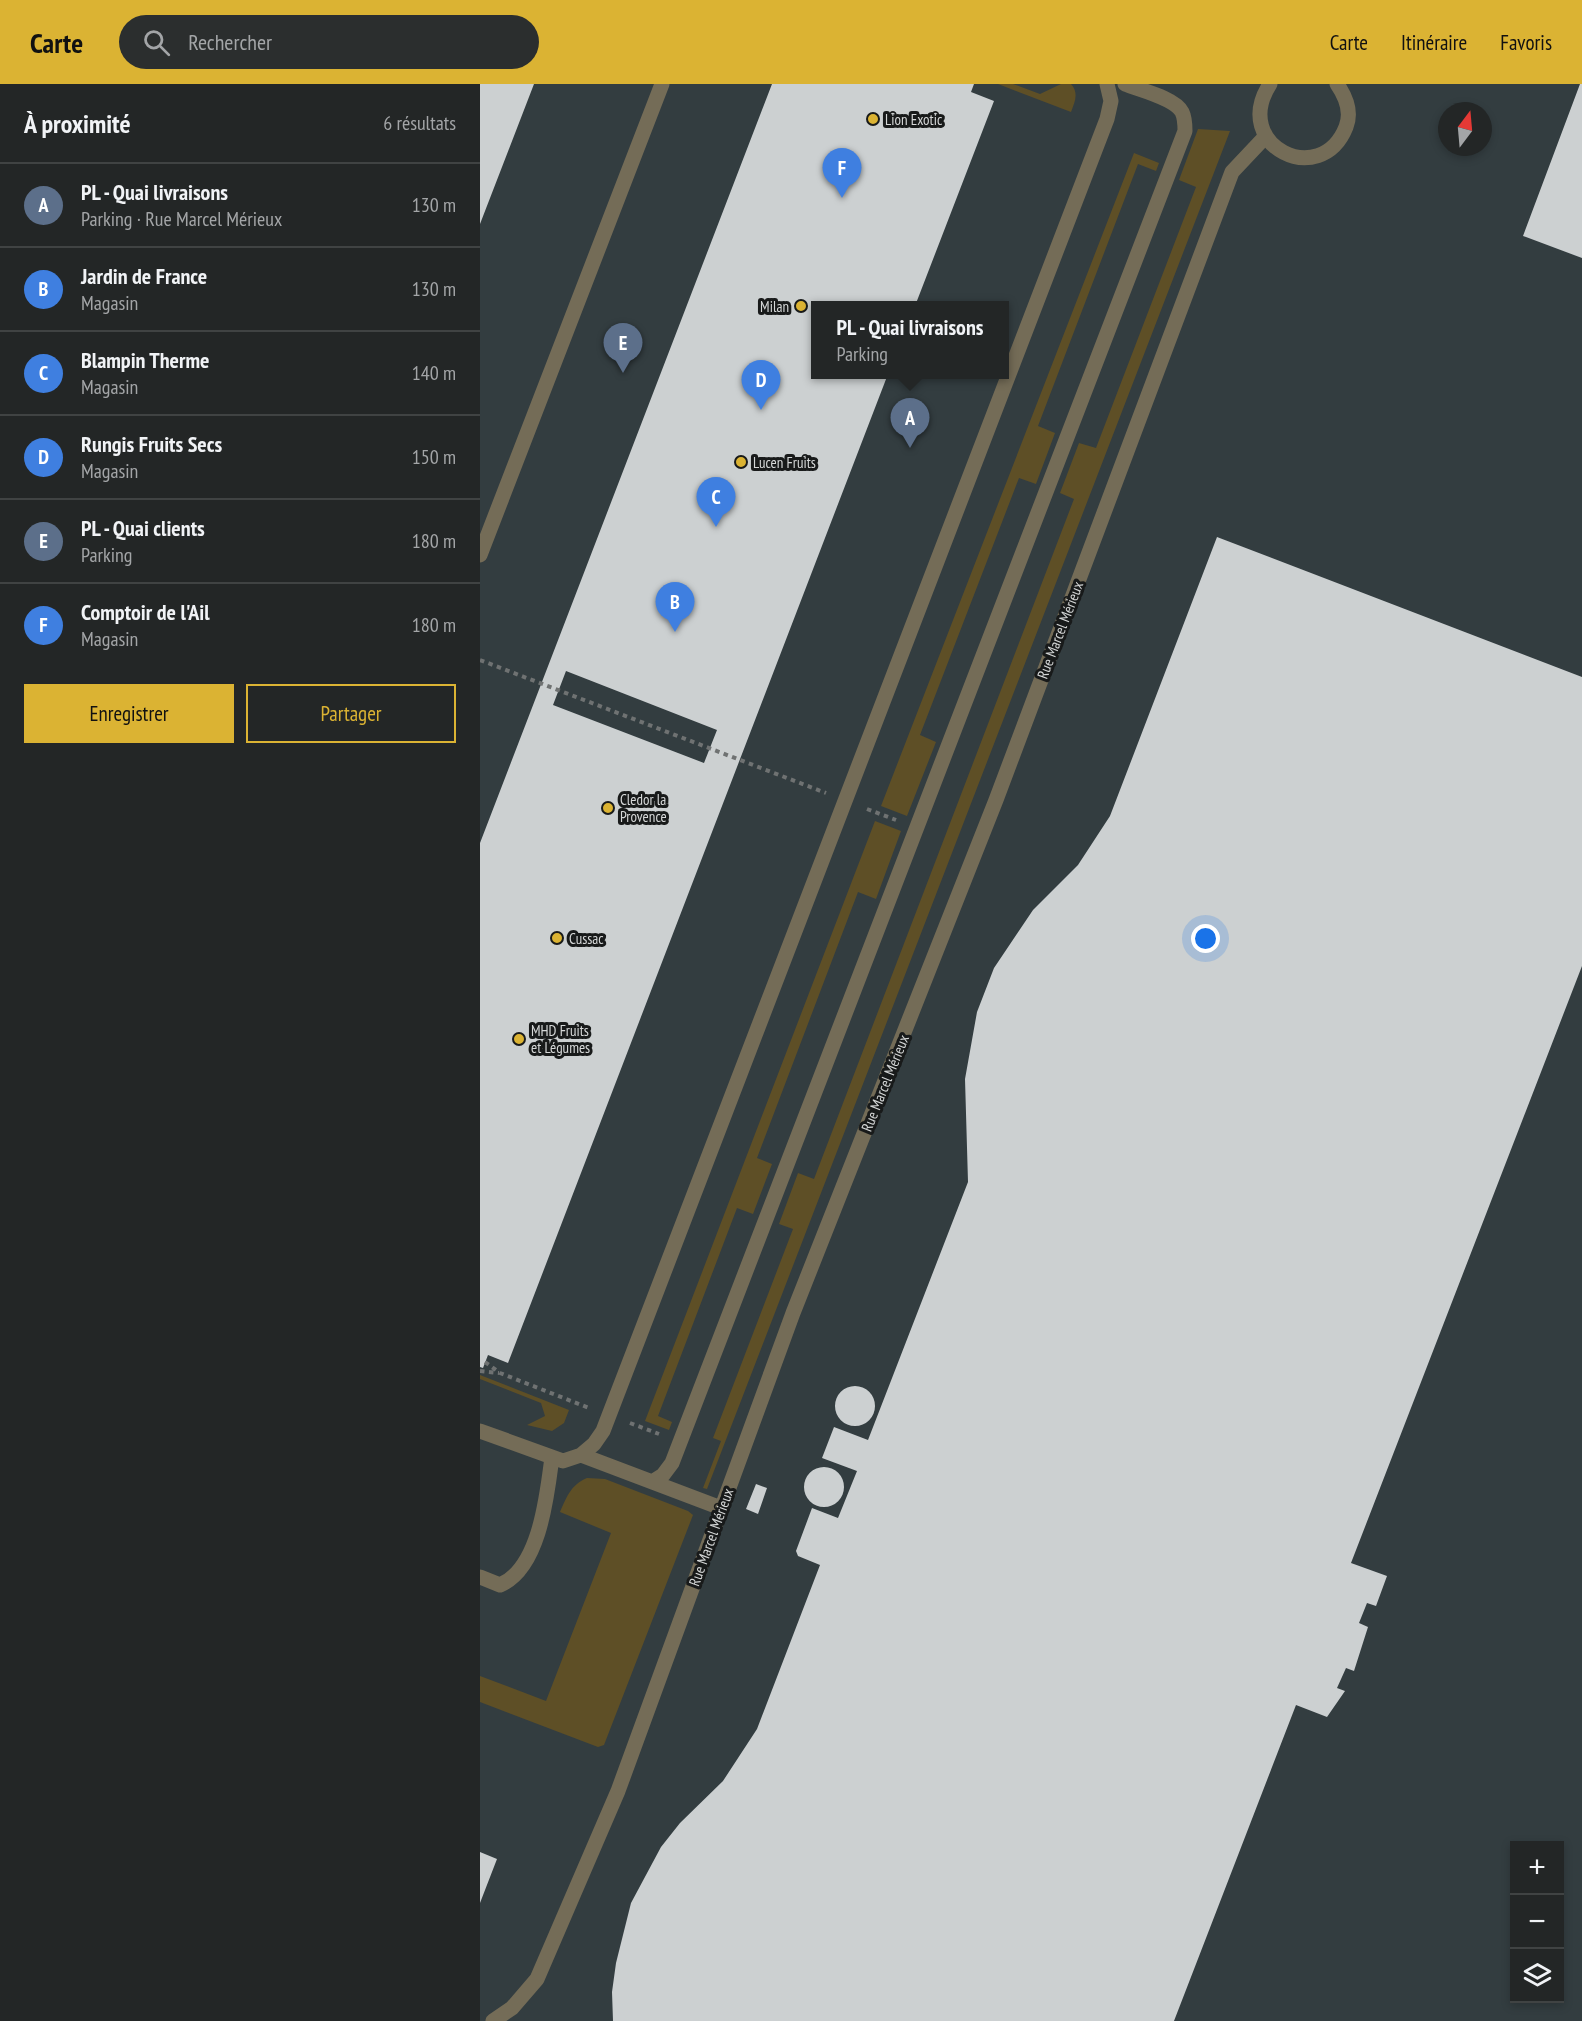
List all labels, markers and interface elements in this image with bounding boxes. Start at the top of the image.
search box [119,15,539,69]
text: Carte [30,24,83,61]
icon: search [140,26,173,59]
text: Rechercher [188,28,272,56]
text: Carte [1330,29,1368,56]
text: Itinéraire [1401,29,1467,56]
text: Favoris [1500,29,1552,56]
north arrow [1438,102,1492,156]
text: À proximité [24,107,131,140]
text: 6 résultats [383,110,456,136]
place label: Lion Exotic [885,110,943,129]
marker: Lion Exotic [866,112,880,126]
pin: F [822,148,862,198]
text: PL - Quai livraisons [81,178,228,206]
text: A [38,192,49,218]
text: 130 m [412,192,456,218]
text: Parking · Rue Marcel Mérieux [81,206,282,232]
text: Jardin de France [81,262,207,290]
text: B [39,276,48,302]
text: 130 m [412,276,456,302]
text: Magasin [81,290,138,316]
place label: Milan [760,297,789,316]
marker: Milan [794,299,808,313]
popup [811,301,1009,379]
text: PL - Quai livraisons [837,313,983,341]
pin: E [604,324,642,373]
text: Parking [837,341,888,367]
text: Blampin Therme [81,346,209,374]
text: C [39,360,48,386]
text: 140 m [412,360,456,386]
pin: D [742,360,780,410]
text: Magasin [81,374,138,400]
pin: A [890,398,930,448]
text: Rungis Fruits Secs [81,430,222,458]
text: D [38,444,49,470]
text: 150 m [412,444,456,470]
place label: Lucen Fruits [753,453,816,472]
marker: Lucen Fruits [734,455,748,469]
text: Magasin [81,458,138,484]
pin: C [696,478,736,527]
text: PL - Quai clients [81,514,205,542]
text: E [39,528,48,554]
text: 180 m [412,528,456,554]
text: Parking [81,542,132,568]
street label: Rue Marcel Mérieux [1033,579,1087,681]
pin: B [656,582,694,632]
text: Comptoir de l'Ail [81,598,210,626]
text: F [39,612,48,638]
text: 180 m [412,612,456,638]
text: Magasin [81,626,138,652]
button: Enregistrer [24,684,234,743]
button: Partager [246,684,456,743]
place label: Cledor la Provence [620,790,667,826]
marker: Cledor la Provence [601,801,615,815]
your location [1191,924,1220,953]
place label: Cussac [569,929,604,948]
marker: Cussac [550,931,564,945]
place label: MHD Fruits et Légumes [531,1021,590,1057]
marker: MHD Fruits et Légumes [512,1032,526,1046]
street label: Rue Marcel Mérieux [857,1032,913,1134]
street label: Rue Marcel Mérieux [685,1485,737,1589]
map controls [1510,1841,1564,2003]
button: + [1510,1841,1564,1895]
button: − [1510,1895,1564,1949]
button: layers [1510,1949,1564,2003]

